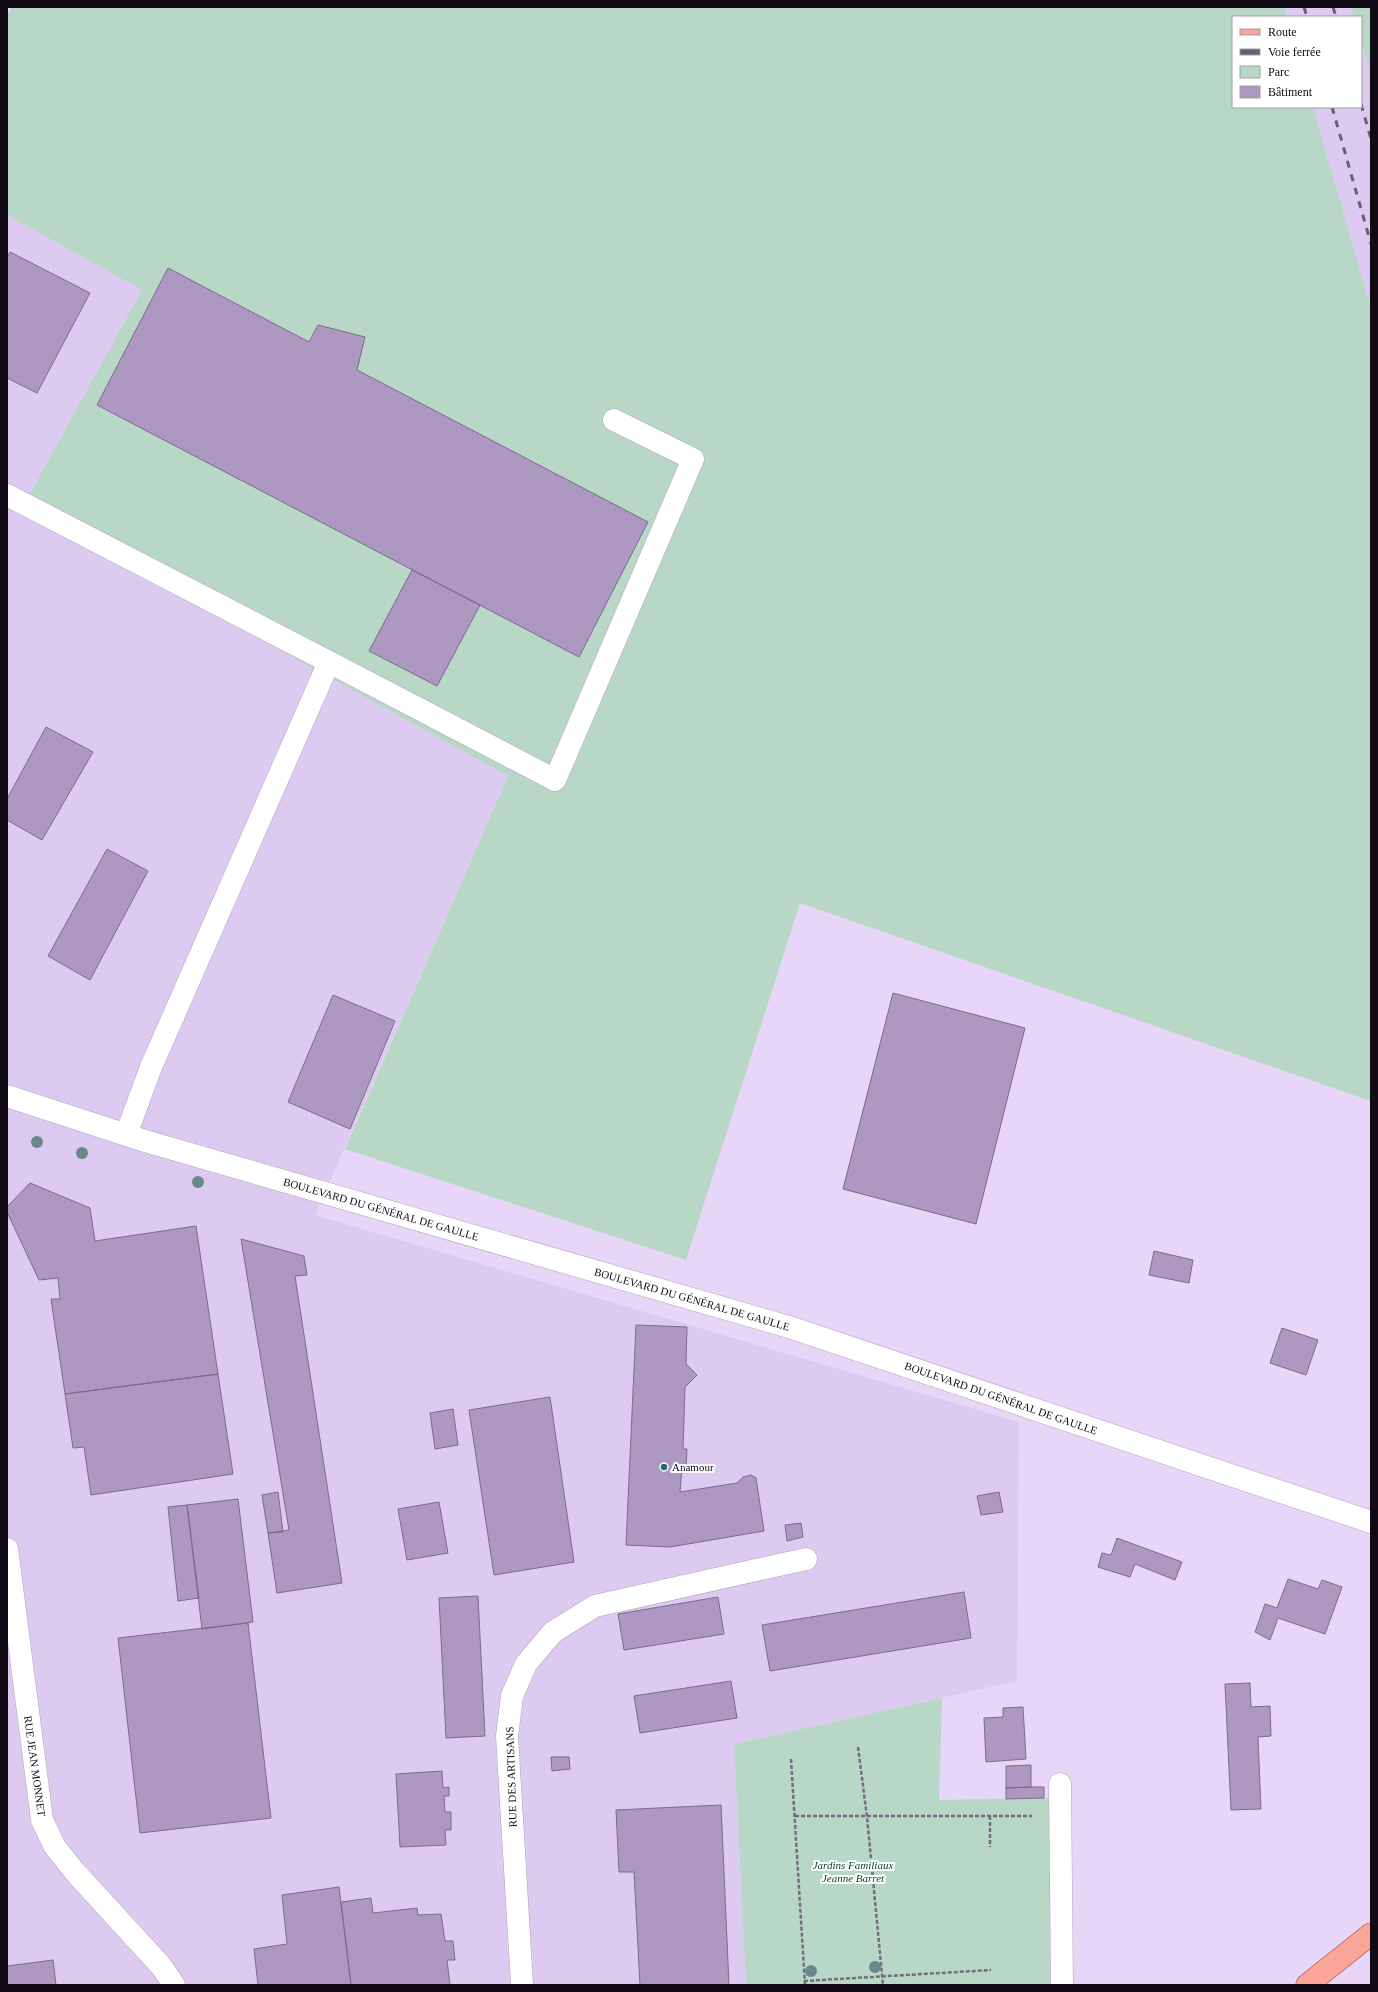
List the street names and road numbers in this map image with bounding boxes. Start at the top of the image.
street label: BOULEVARD DU GÉNÉRAL DE GAULLE [282,1175,480,1243]
street label: BOULEVARD DU GÉNÉRAL DE GAULLE [593,1265,791,1333]
street label: BOULEVARD DU GÉNÉRAL DE GAULLE [903,1359,1099,1437]
street label: RUE JEAN MONNET [22,1715,48,1817]
street label: RUE DES ARTISANS [503,1726,519,1828]

